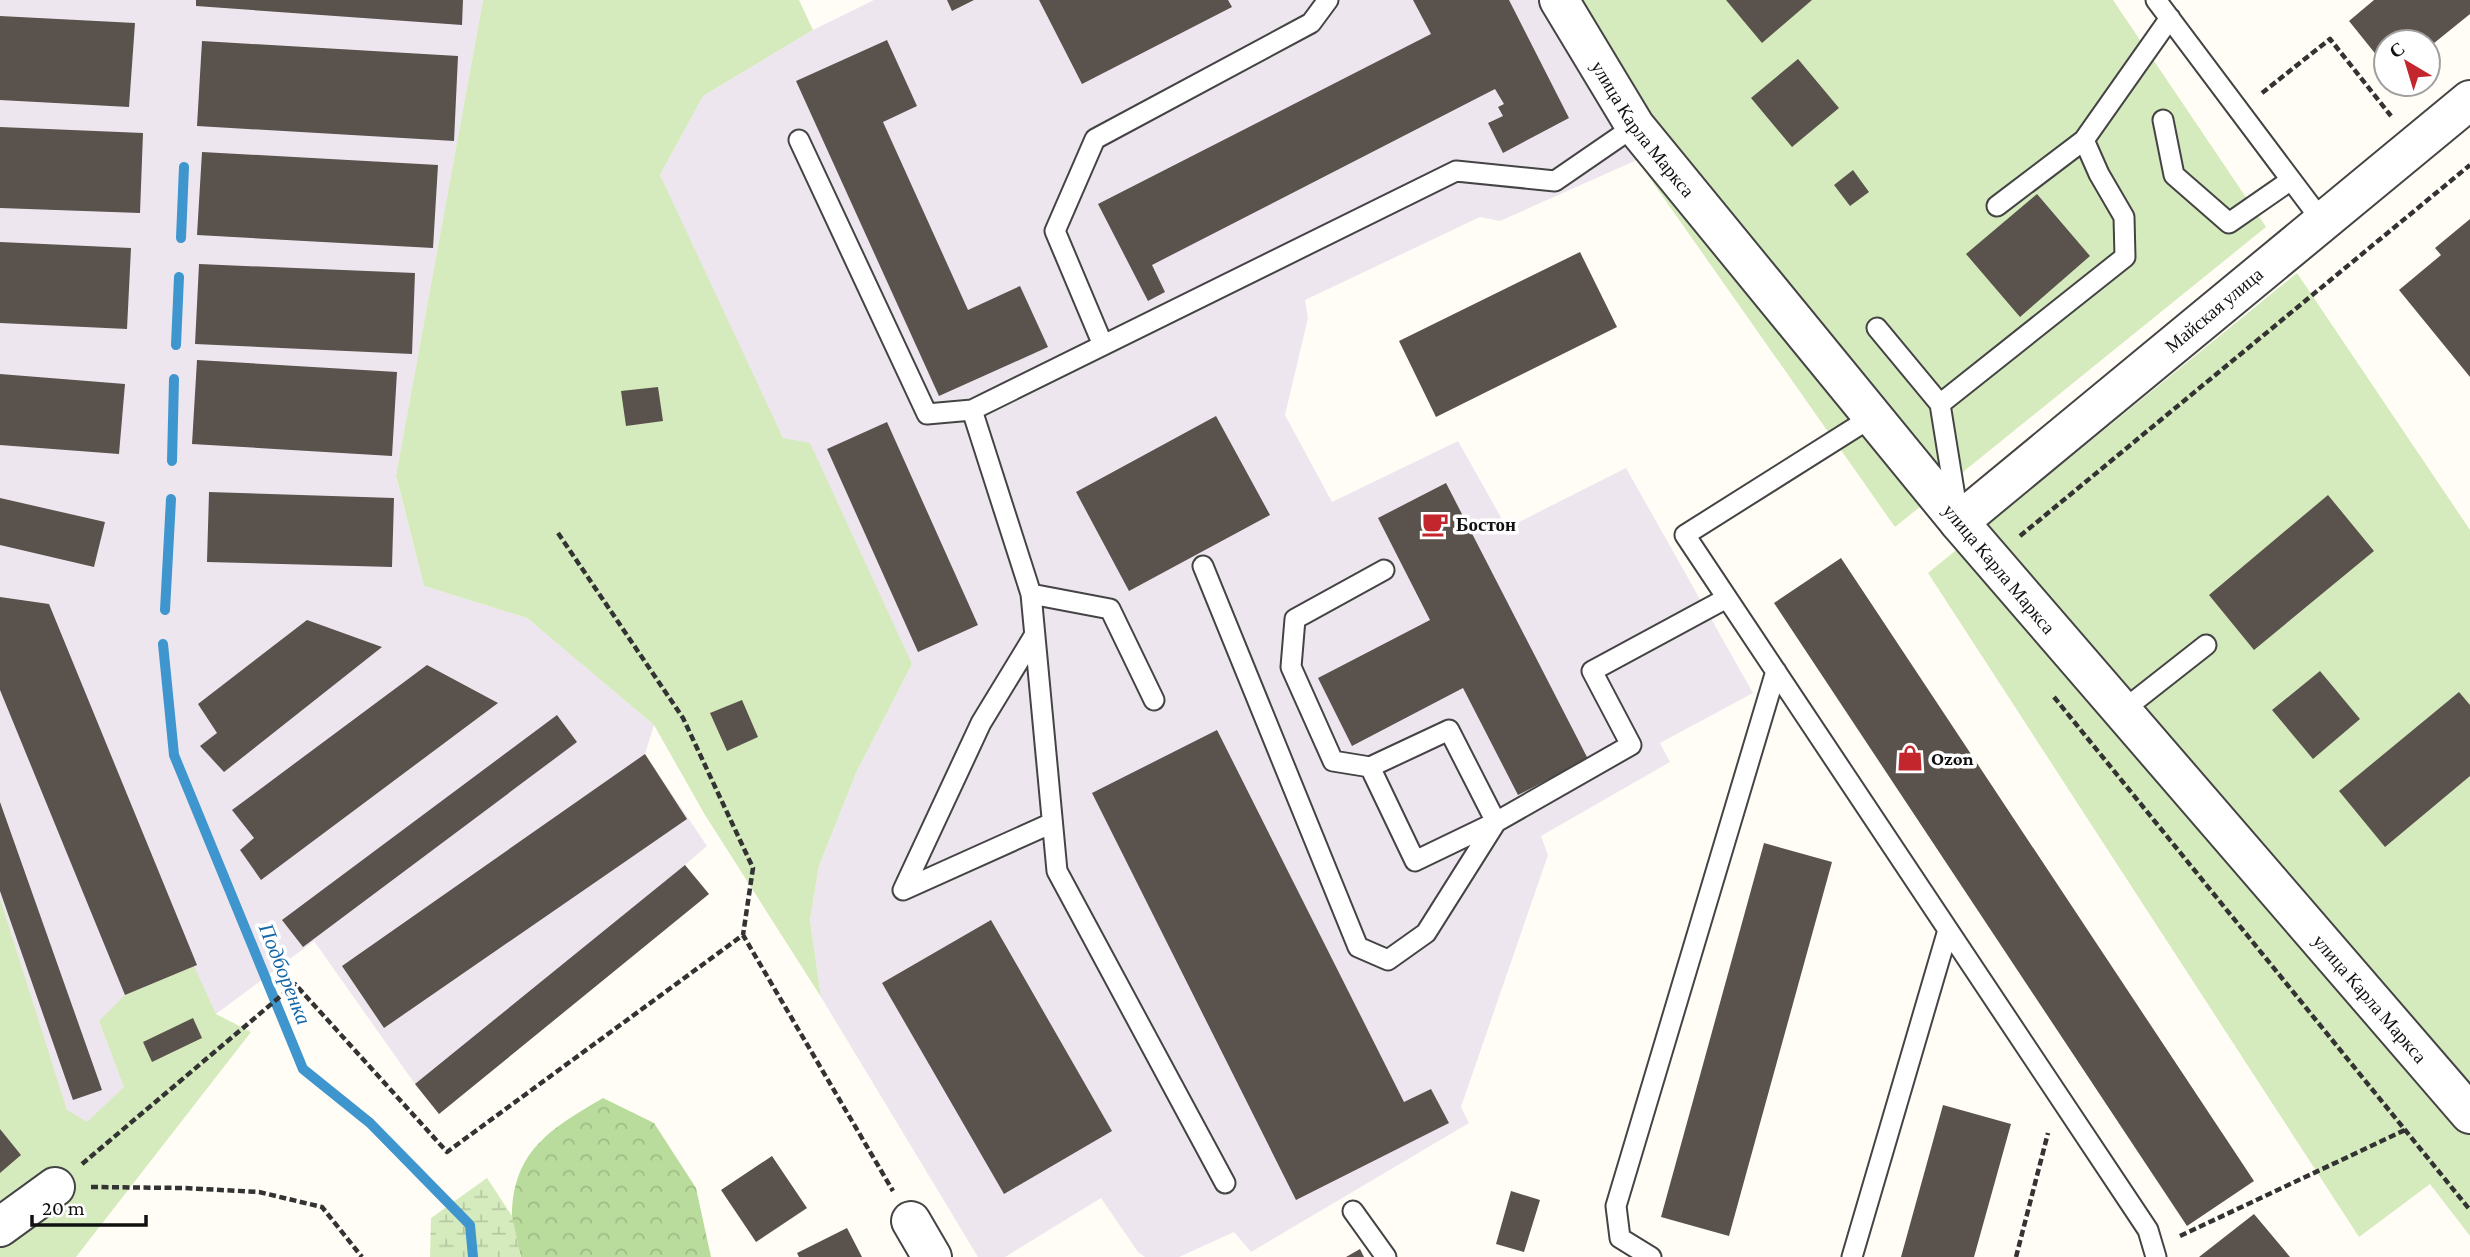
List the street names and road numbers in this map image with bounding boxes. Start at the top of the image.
street label: улица Карла Маркса [1587,57,1699,201]
street label: Майская улица [2161,263,2267,357]
street label: улица Карла Маркса [1939,500,2060,639]
street label: улица Карла Маркса [2309,930,2432,1067]

